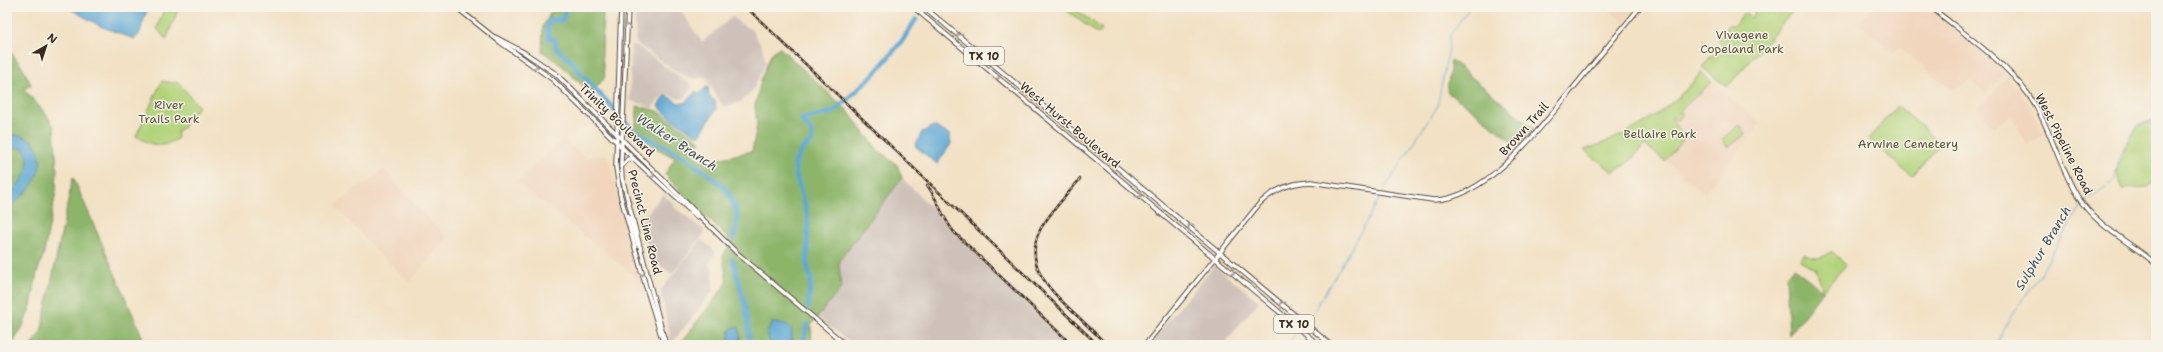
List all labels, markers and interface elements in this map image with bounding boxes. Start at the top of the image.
one-way arrow [623,24,631,30]
north arrow [26,26,66,66]
park label: Vivagene Copeland Park [1700,27,1784,57]
text: N [44,30,60,47]
one-way arrow [956,33,963,40]
road number: TX 10 [964,47,1004,65]
one-way arrow [531,61,538,69]
one-way arrow [992,72,999,79]
street label: West Hurst Boulevard [1017,78,1124,172]
street label: Trinity Boulevard [576,80,658,160]
street label: West Pipeline Road [2032,91,2097,198]
park label: River Trails Park [138,97,200,127]
street label: Brown Trail [1496,99,1552,159]
water label: Walker Branch [633,110,721,174]
park label: Bellaire Park [1623,126,1697,142]
park label: Arwine Cemetery [1858,136,1958,152]
street label: Precinct Line Road [624,168,666,276]
one-way arrow [647,171,655,178]
one-way arrow [1135,191,1142,198]
water label: Sulphur Branch [2011,203,2075,293]
one-way arrow [1187,224,1194,231]
one-way arrow [1228,268,1235,275]
one-way arrow [637,270,646,277]
one-way arrow [1279,302,1286,309]
road number: TX 10 [1274,315,1314,333]

